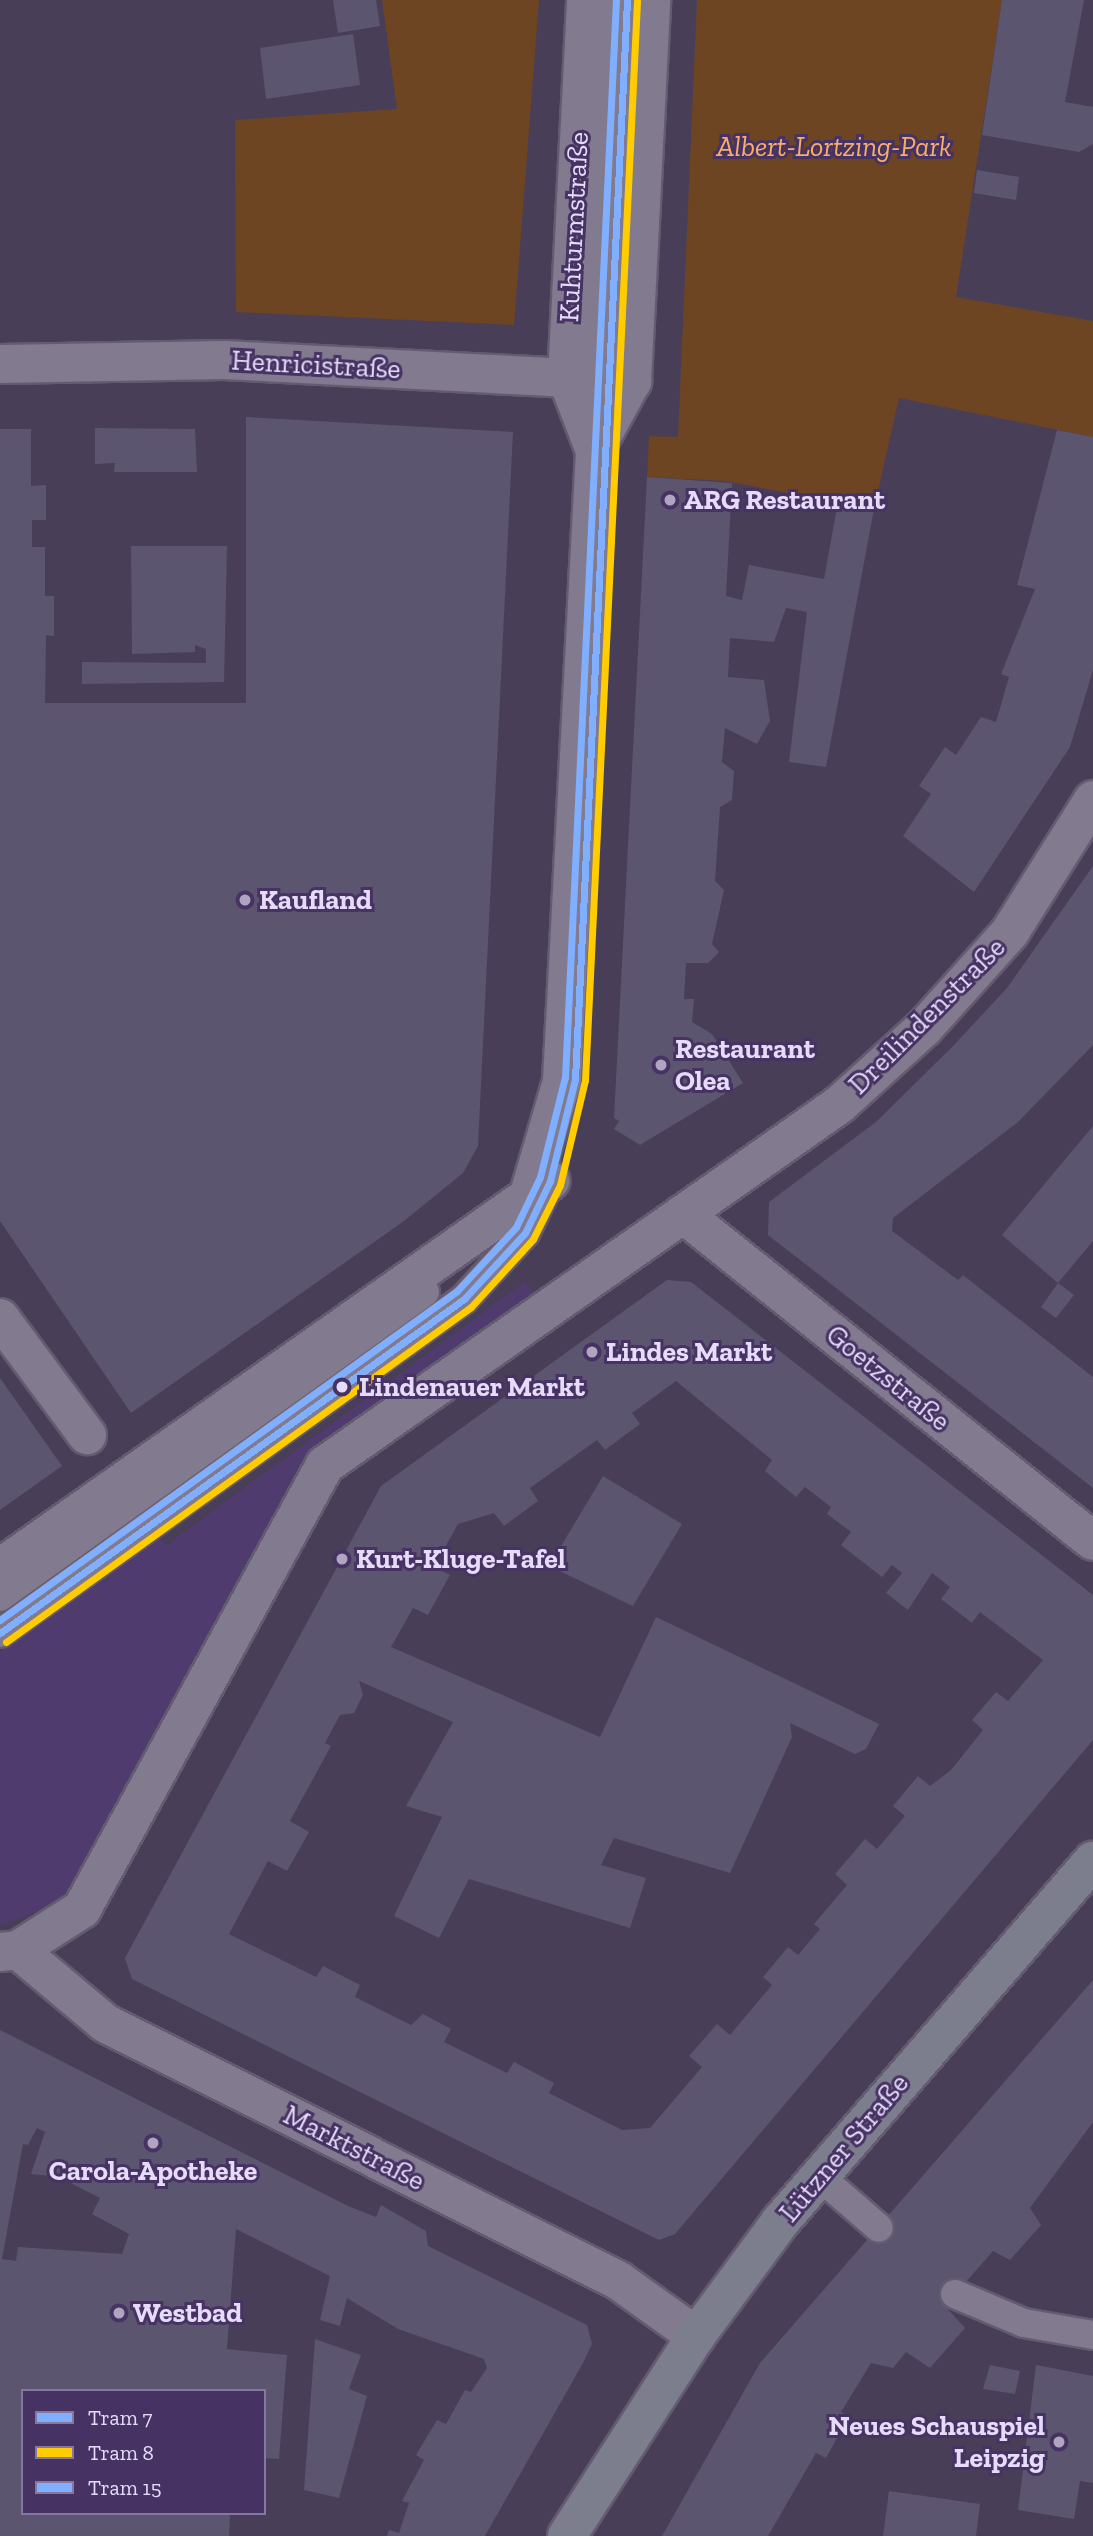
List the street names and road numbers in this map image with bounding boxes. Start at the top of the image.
street label: Kuhturmstraße [552,131,596,323]
street label: Henricistraße [231,344,401,386]
street label: Dreilindenstraße [842,931,1012,1101]
street label: Goetzstraße [819,1318,957,1438]
street label: Lützner Straße [772,2067,916,2229]
street label: Marktstraße [278,2098,430,2198]

